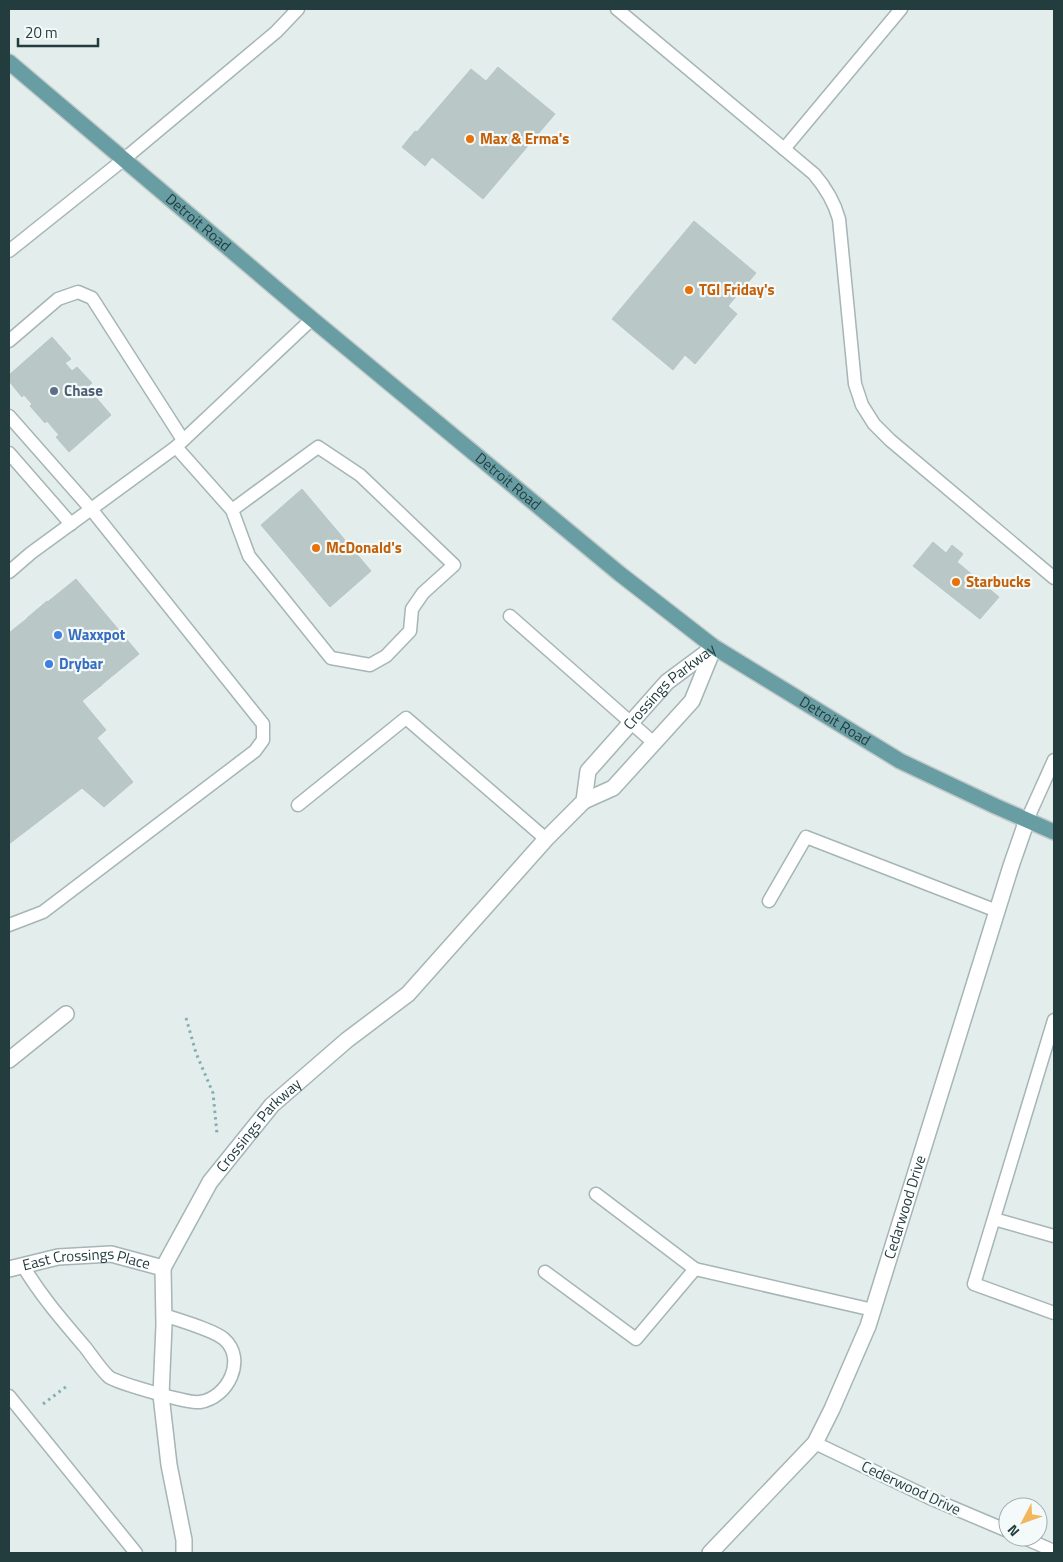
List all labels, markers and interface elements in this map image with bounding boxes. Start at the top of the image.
scale bar [18,15,98,47]
text: 20 m [25,21,58,44]
place label: Max & Erma's [480,127,569,150]
marker: Max & Erma's [464,133,476,145]
street label: Detroit Road [161,187,236,257]
place label: TGI Friday's [699,278,775,301]
marker: TGI Friday's [683,284,695,296]
place label: Chase [64,379,103,402]
marker: Chase [48,385,60,397]
street label: Detroit Road [470,447,547,515]
place label: McDonald's [326,536,402,559]
marker: McDonald's [310,542,322,554]
place label: Starbucks [966,570,1031,593]
marker: Starbucks [950,576,962,588]
place label: Waxxpot [68,623,126,646]
marker: Waxxpot [52,629,64,641]
street label: Crossings Parkway [618,638,720,735]
place label: Drybar [59,652,103,675]
marker: Drybar [43,658,55,670]
street label: Detroit Road [795,690,875,751]
street label: Crossings Parkway [210,1073,306,1177]
street label: Cedarwood Drive [878,1152,931,1262]
street label: East Crossings Place [20,1242,153,1276]
street label: Cederwood Drive [858,1454,965,1521]
north arrow [998,1497,1048,1547]
text: N [1002,1520,1024,1541]

